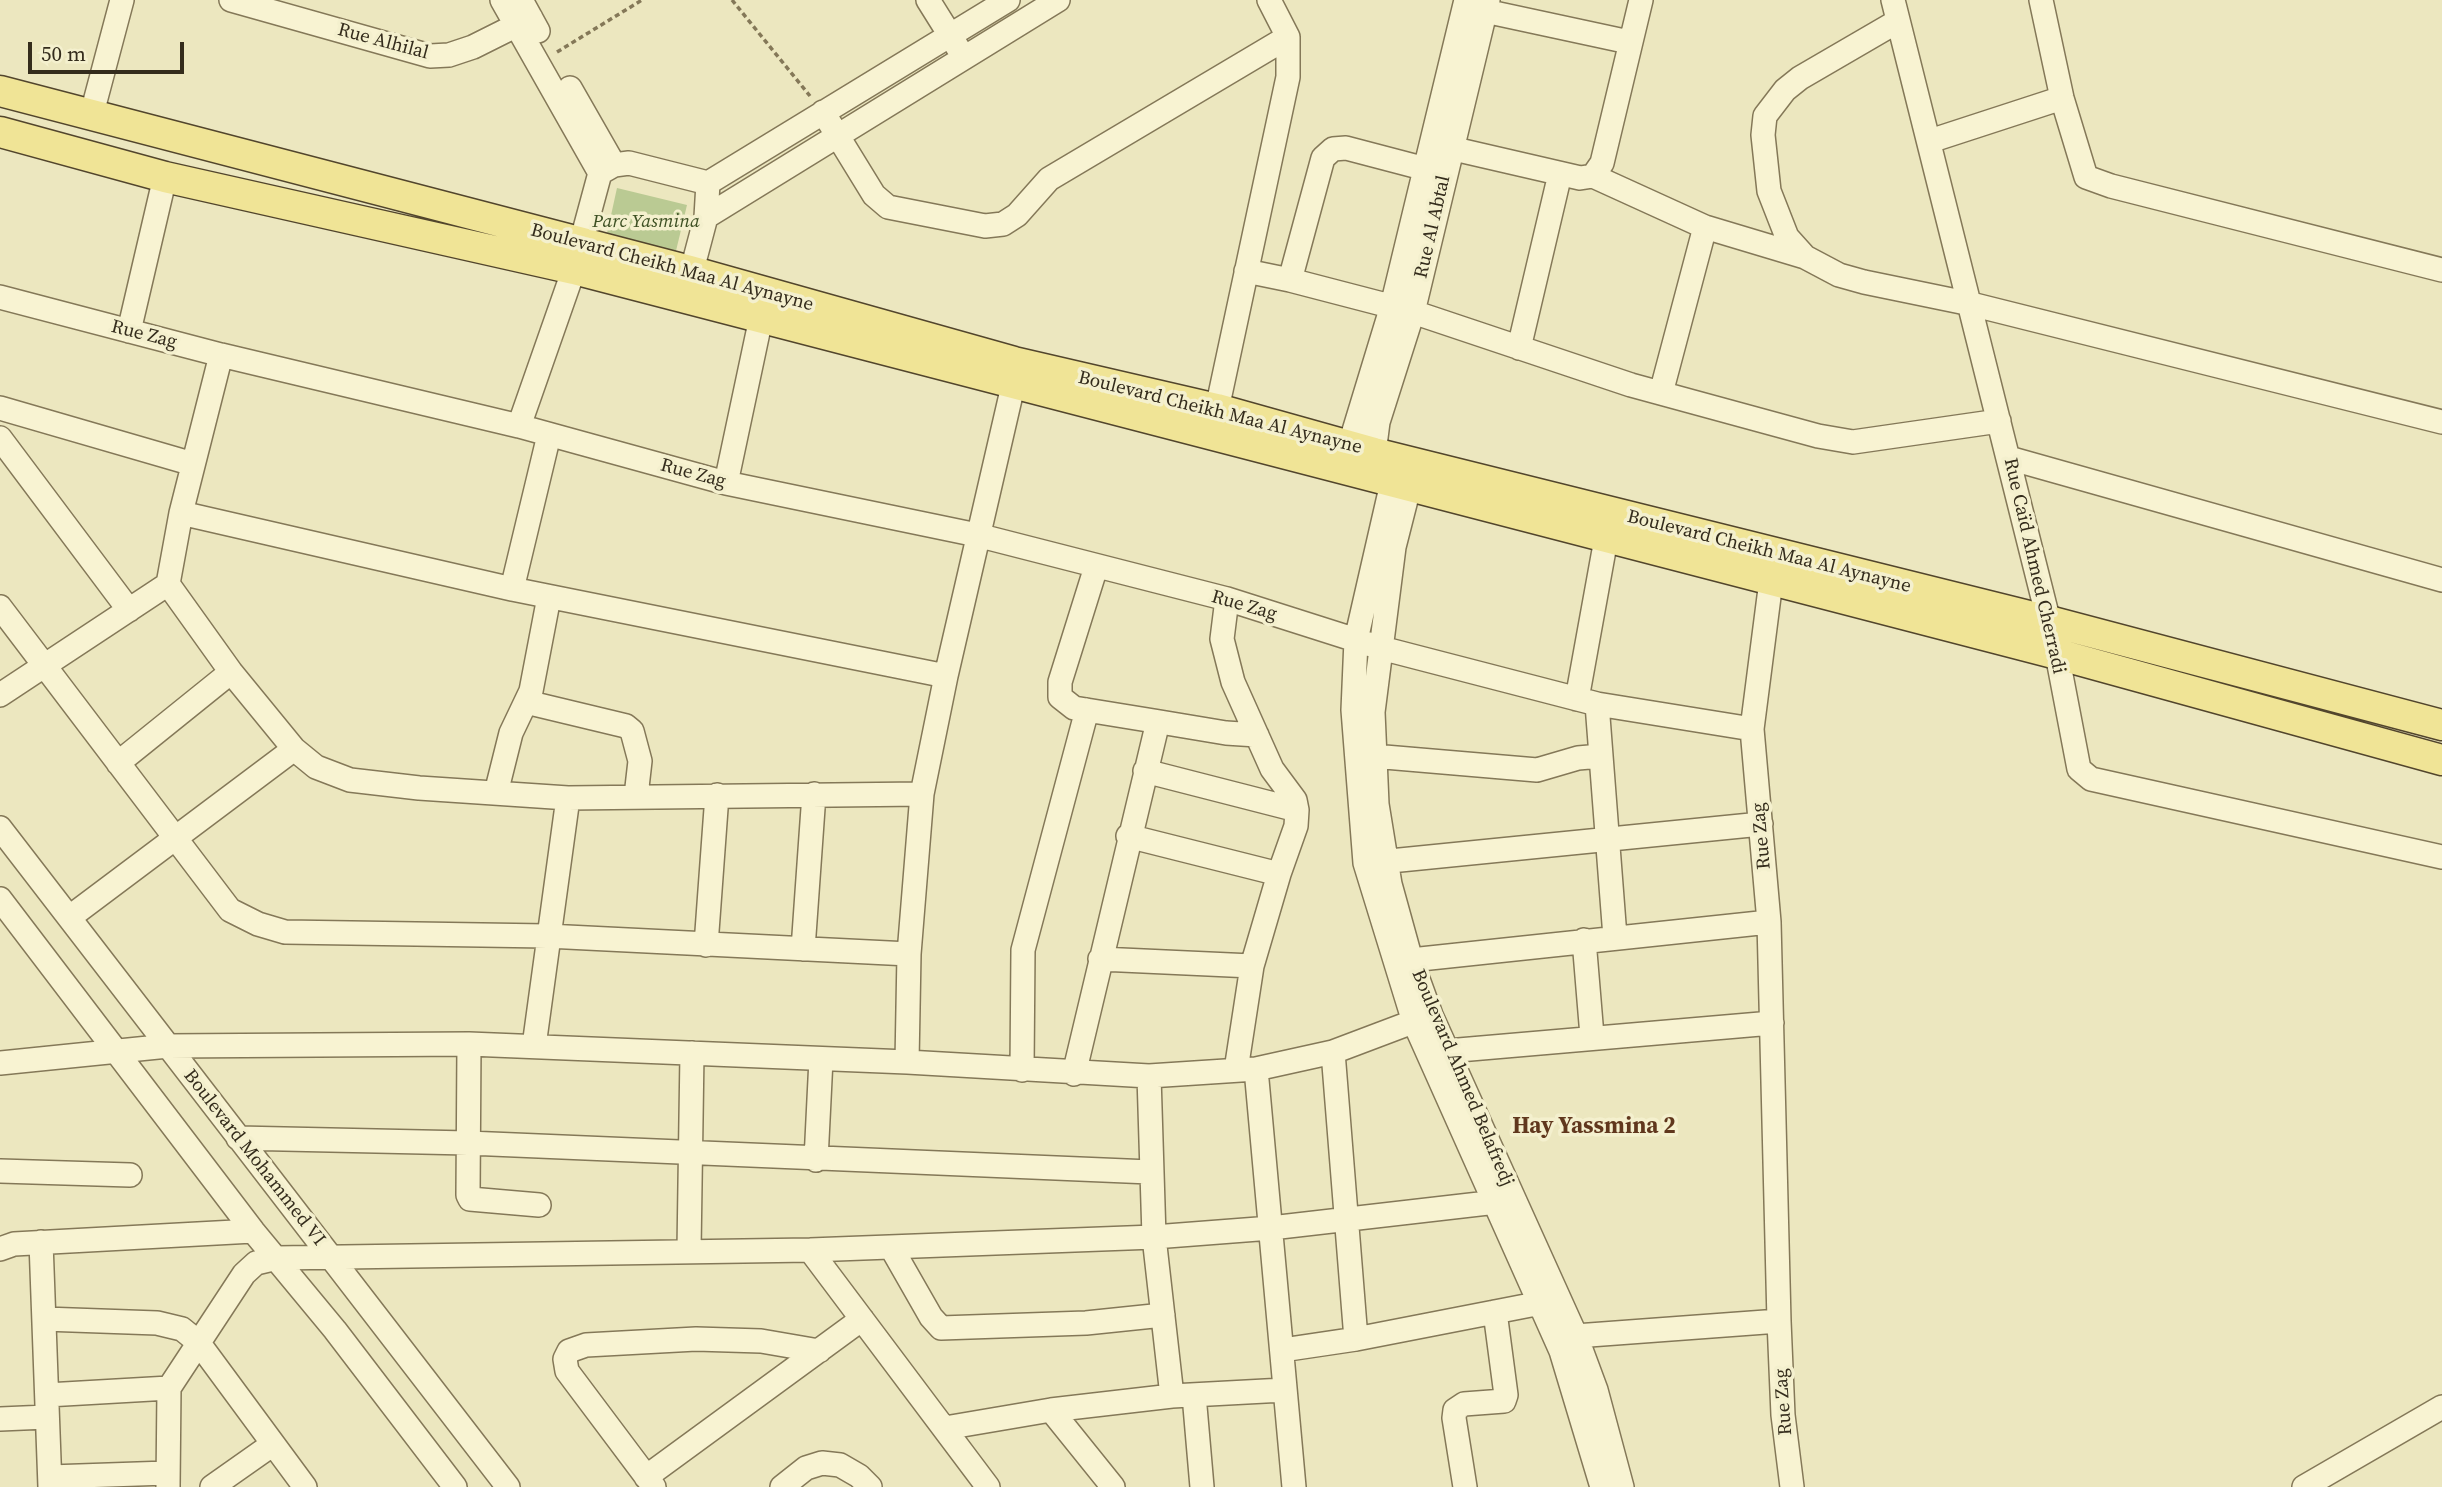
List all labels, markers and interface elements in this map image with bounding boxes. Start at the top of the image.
street label: Rue Alhilal [335,19,431,65]
scale bar [32,28,187,72]
text: 50 m [41,39,86,68]
street label: Rue Al Abtal [1410,173,1456,281]
park label: Parc Yasmina [592,211,700,233]
street label: Boulevard Cheikh Maa Al Aynayne [528,219,816,317]
street label: Rue Zag [109,316,179,354]
street label: Boulevard Cheikh Maa Al Aynayne [1076,367,1364,459]
street label: Rue Zag [658,454,728,494]
street label: Rue Caïd Ahmed Cherradi [1998,456,2070,676]
street label: Boulevard Cheikh Maa Al Aynayne [1625,506,1913,598]
street label: Rue Zag [1209,586,1279,626]
street label: Rue Zag [1748,802,1776,870]
street label: Boulevard Ahmed Belafredj [1406,966,1518,1190]
street label: Boulevard Mohammed VI [178,1065,330,1251]
district label: Hay Yassmina 2 [1512,1113,1676,1141]
street label: Rue Zag [1770,1368,1798,1436]

